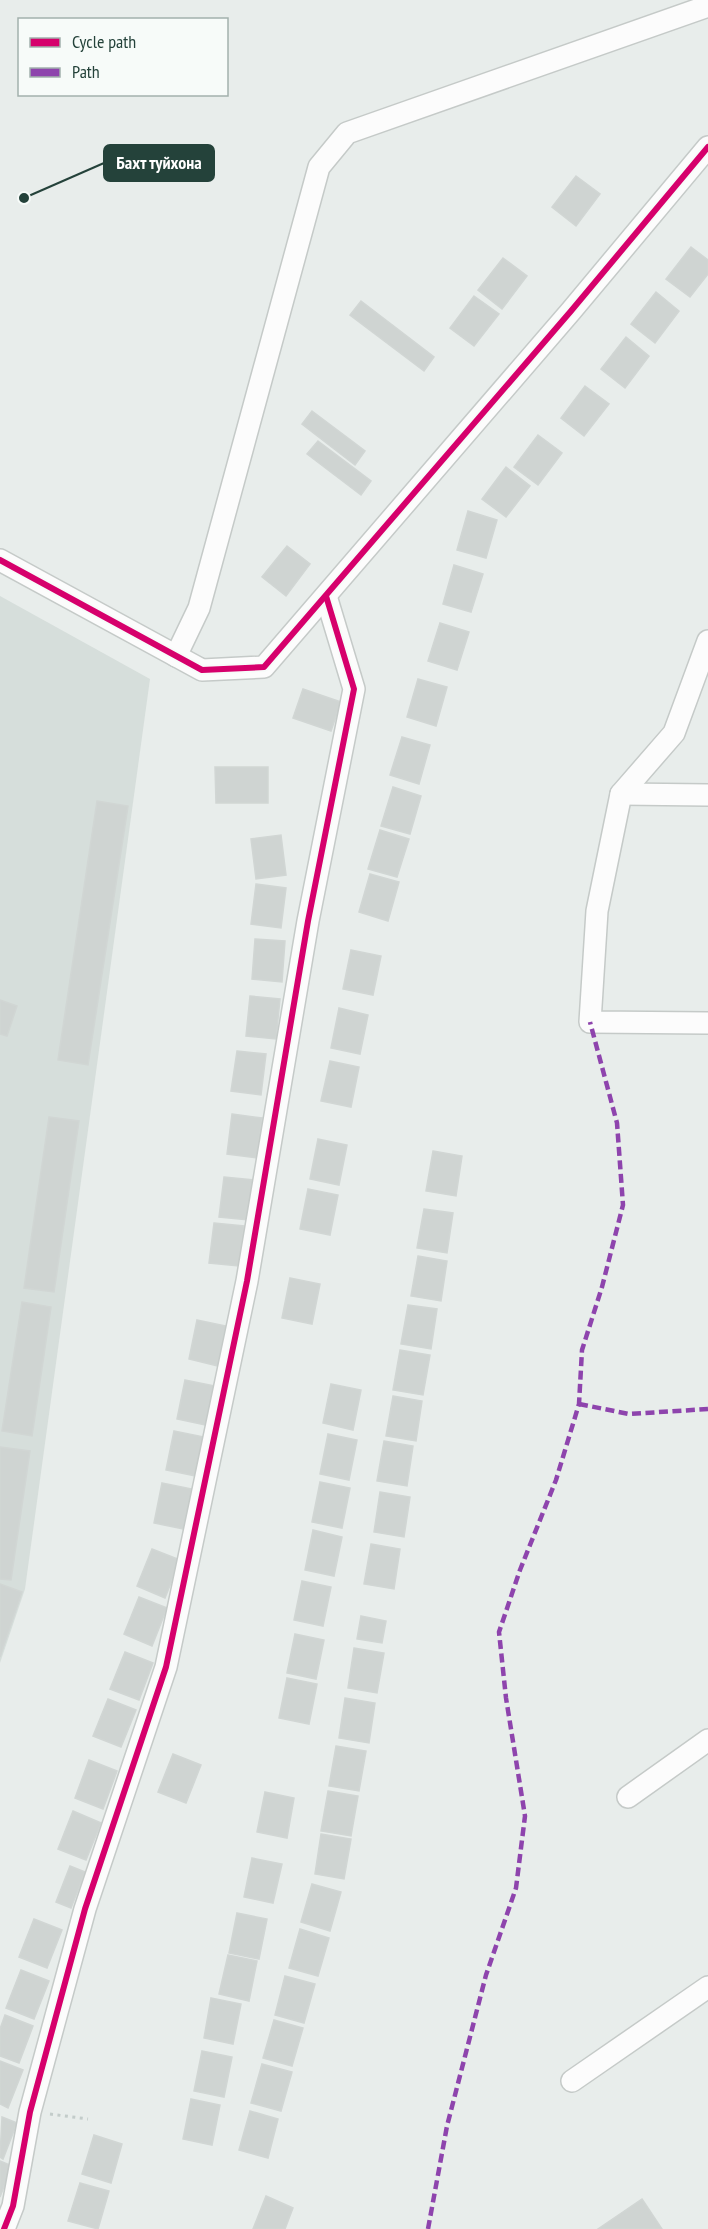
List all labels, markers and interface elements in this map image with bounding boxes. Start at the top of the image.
legend [18,18,228,96]
text: Cycle path [72,30,136,53]
text: Path [72,60,100,83]
callout: Бахт туйхона [104,145,214,181]
text: Бахт туйхона [116,151,202,174]

